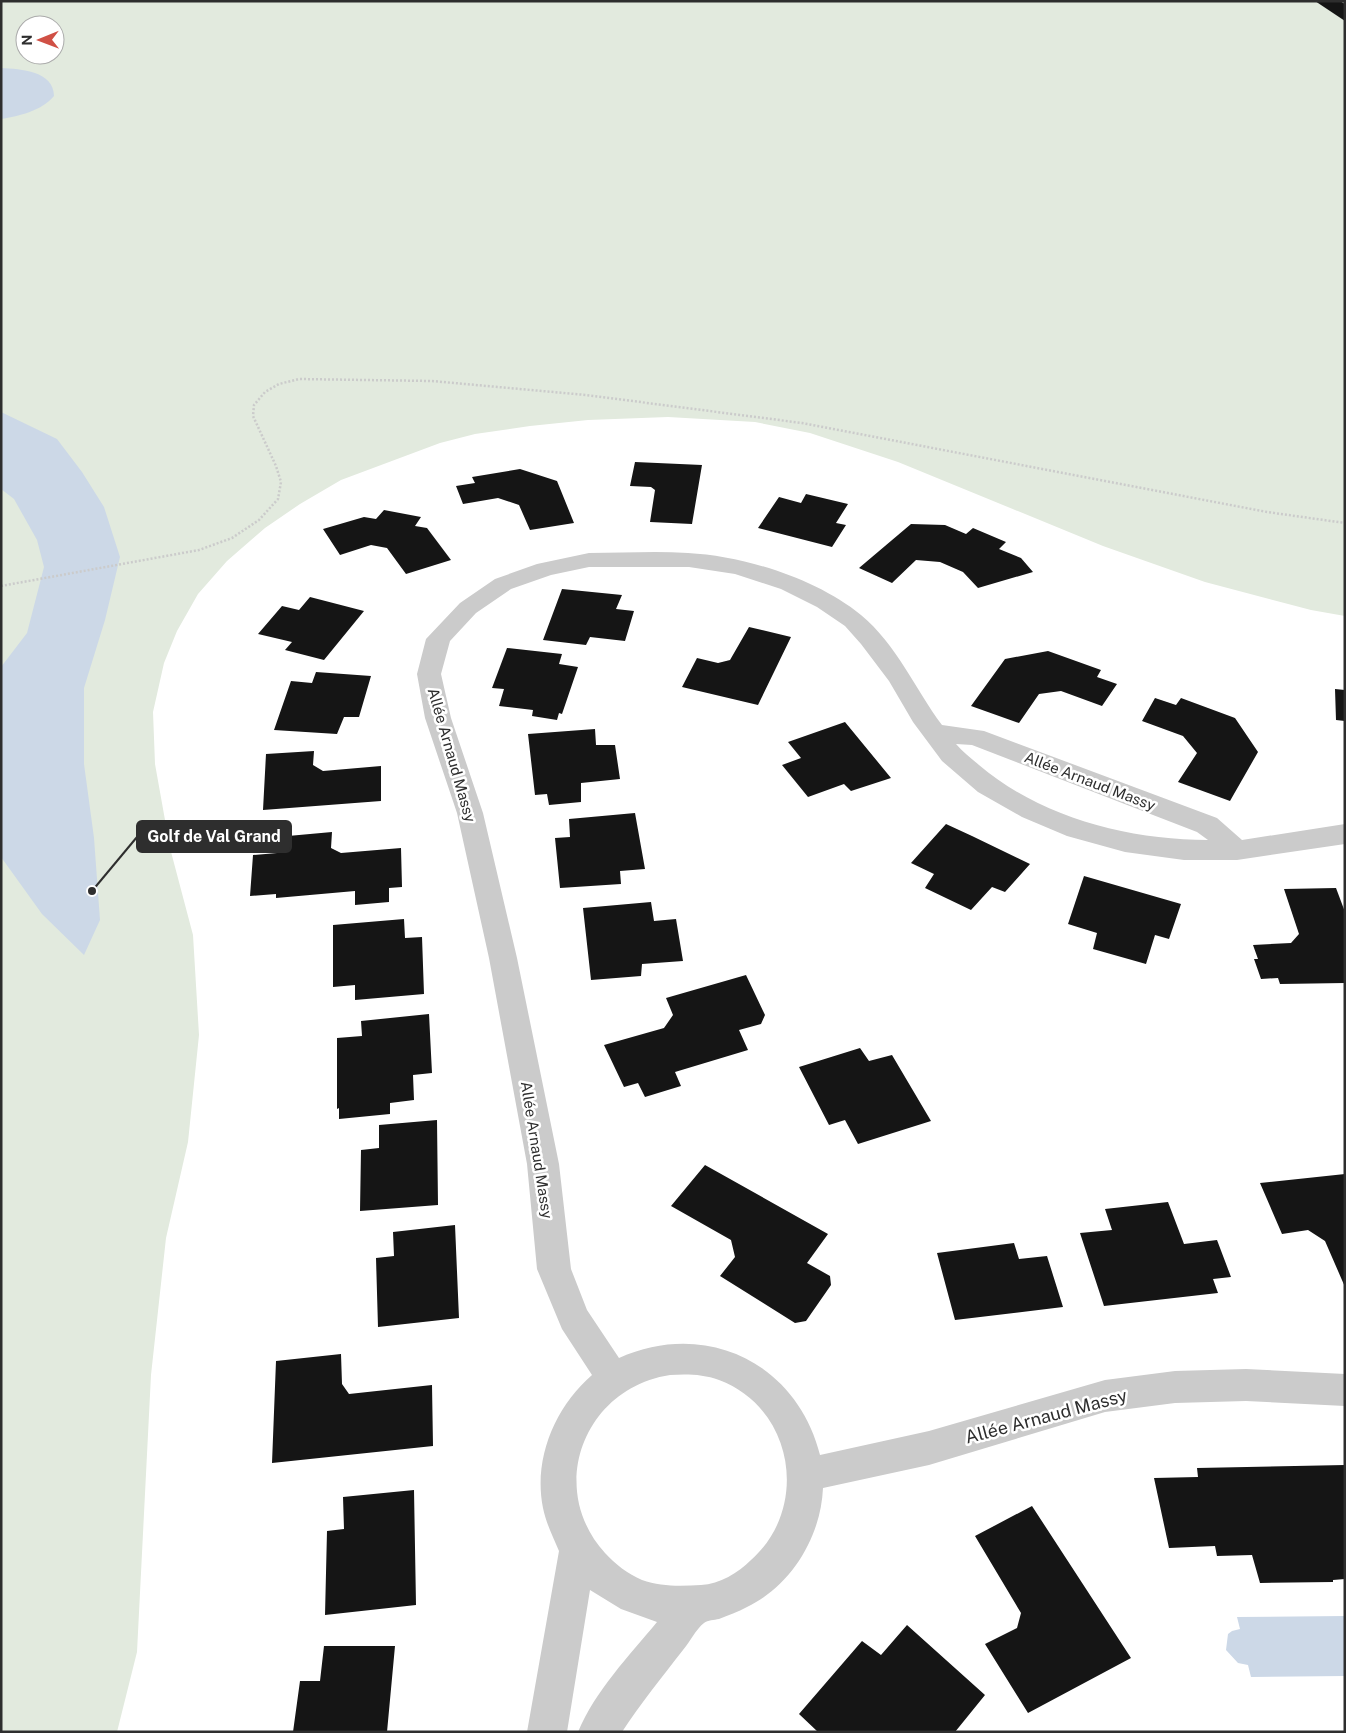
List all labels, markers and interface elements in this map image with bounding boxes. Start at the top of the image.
north arrow [15,15,65,65]
text: N [19,35,35,46]
street label: Allée Arnaud Massy [425,686,479,824]
street label: Allée Arnaud Massy [1022,748,1158,814]
callout: Golf de Val Grand [137,821,291,852]
text: Golf de Val Grand [147,827,281,846]
street label: Allée Arnaud Massy [518,1080,556,1220]
street label: Allée Arnaud Massy [963,1384,1130,1448]

